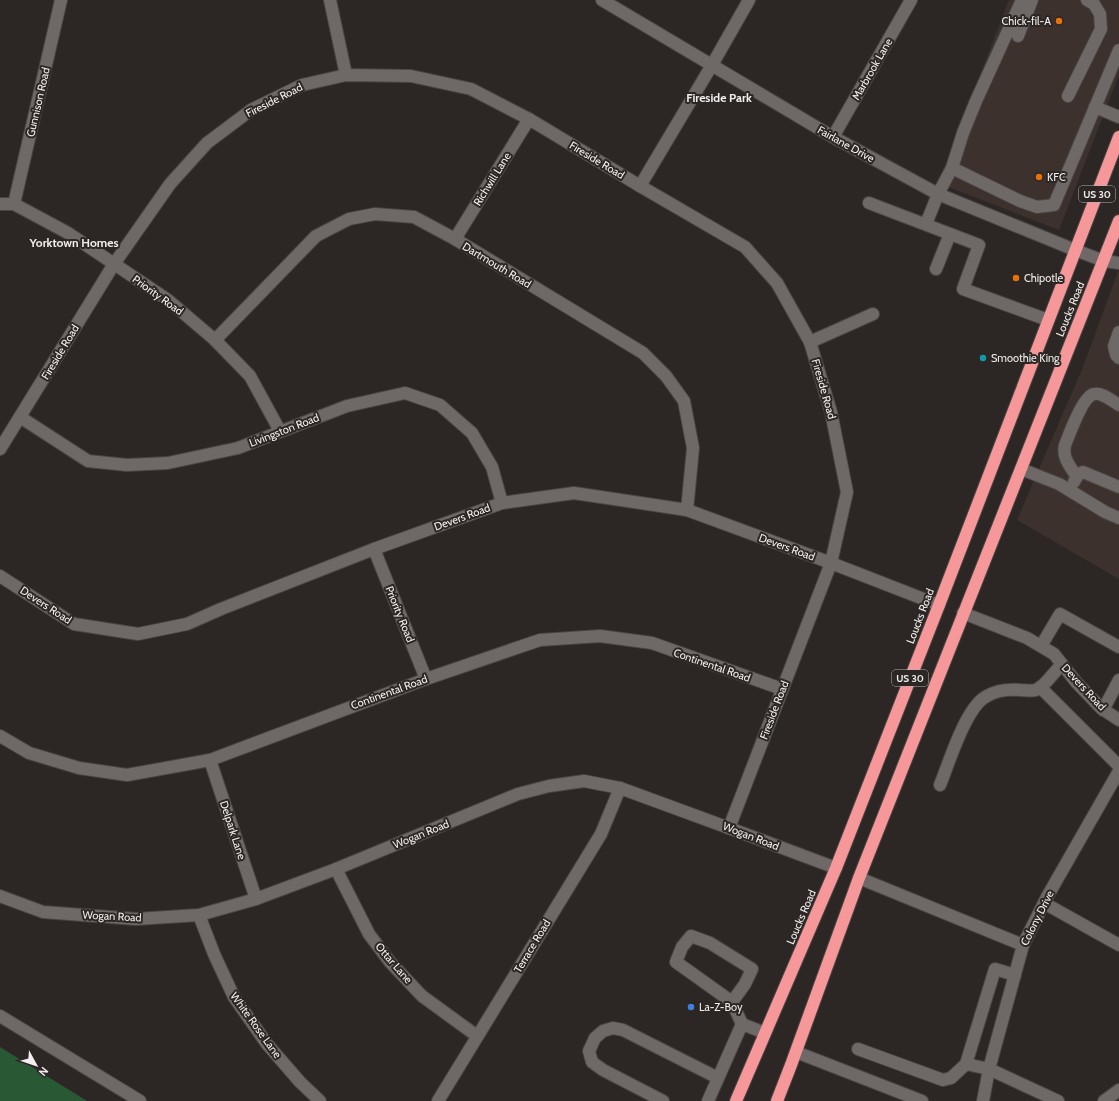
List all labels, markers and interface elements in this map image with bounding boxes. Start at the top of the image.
place label: Chick-fil-A [1002,14,1051,28]
marker: Chick-fil-A [1054,16,1064,26]
street label: Marbrook Lane [849,35,896,102]
street label: Gunnison Road [23,66,53,138]
street label: Fireside Road [243,80,305,120]
district label: Fireside Park [686,90,752,105]
street label: Fairlane Drive [815,123,877,166]
street label: Fireside Road [567,138,627,182]
street label: Richwill Lane [470,149,514,208]
place label: KFC [1047,170,1066,184]
marker: KFC [1034,172,1044,182]
road number: US 30 [1079,186,1115,202]
district label: Yorktown Homes [29,235,118,250]
street label: Dartmouth Road [460,239,534,291]
place label: Chipotle [1024,271,1063,285]
street label: Priority Road [130,272,186,318]
marker: Chipotle [1011,273,1021,283]
street label: Loucks Road [1053,279,1087,339]
street label: Fireside Road [38,322,82,382]
place label: Smoothie King [991,351,1060,365]
marker: Smoothie King [978,353,988,363]
street label: Fireside Road [809,357,839,421]
street label: Livingston Road [247,410,321,450]
street label: Devers Road [432,500,492,534]
street label: Devers Road [757,530,817,564]
street label: Devers Road [18,583,74,627]
street label: Priority Road [382,584,418,644]
street label: Loucks Road [903,586,937,646]
street label: Continental Road [672,645,752,685]
street label: Devers Road [1059,661,1109,713]
road number: US 30 [892,670,928,686]
street label: Continental Road [349,672,429,712]
street label: Fireside Road [756,679,792,741]
street label: Delpark Lane [217,799,249,862]
street label: Wogan Road [391,816,451,852]
street label: Wogan Road [721,819,781,853]
street label: Loucks Road [783,888,819,946]
street label: Colony Drive [1017,888,1057,948]
street label: Wogan Road [82,907,142,925]
street label: Terrace Road [511,917,553,975]
street label: Ottar Lane [372,940,416,987]
street label: White Rose Lane [227,989,285,1061]
place label: La-Z-Boy [699,1000,743,1014]
marker: La-Z-Boy [686,1002,696,1012]
north arrow [16,1045,56,1085]
text: N [36,1064,52,1079]

